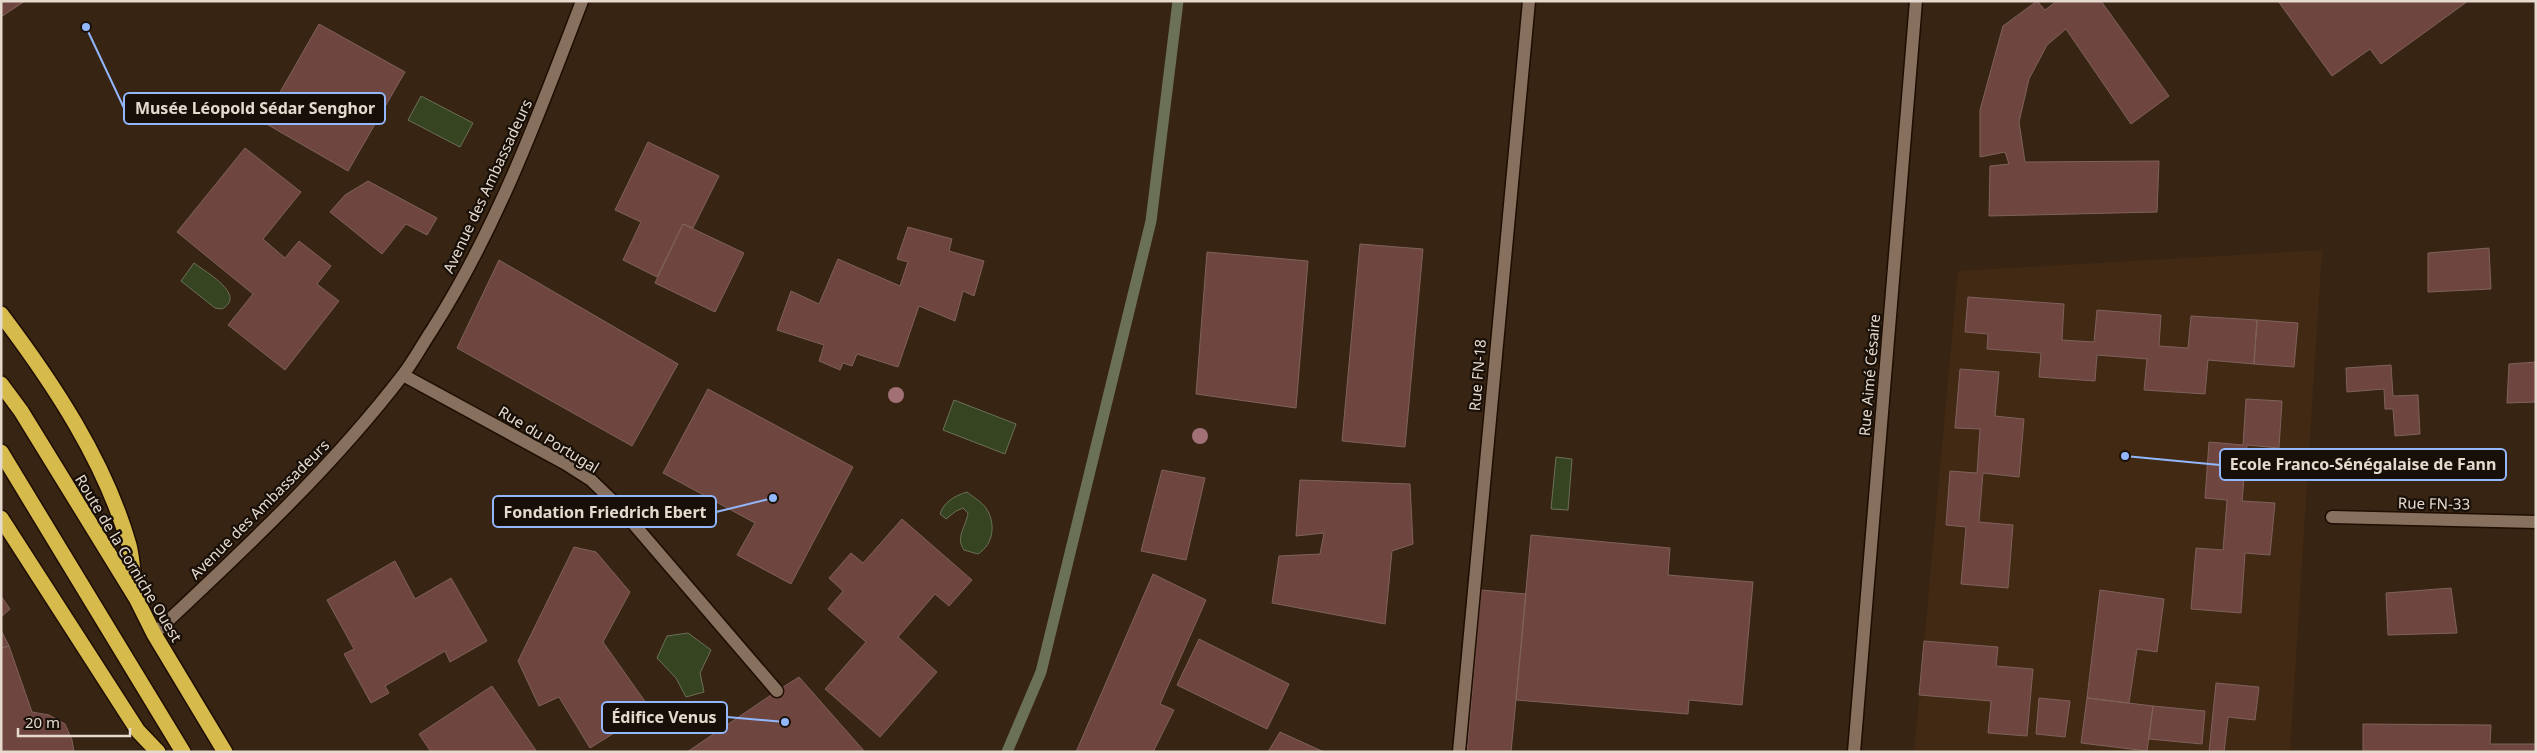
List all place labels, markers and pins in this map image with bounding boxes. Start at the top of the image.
callout: Musée Léopold Sédar Senghor [124,93,385,124]
callout: Ecole Franco-Sénégalaise de Fann [2220,449,2506,480]
callout: Fondation Friedrich Ebert [493,496,716,527]
callout: Édifice Venus [602,702,727,733]

